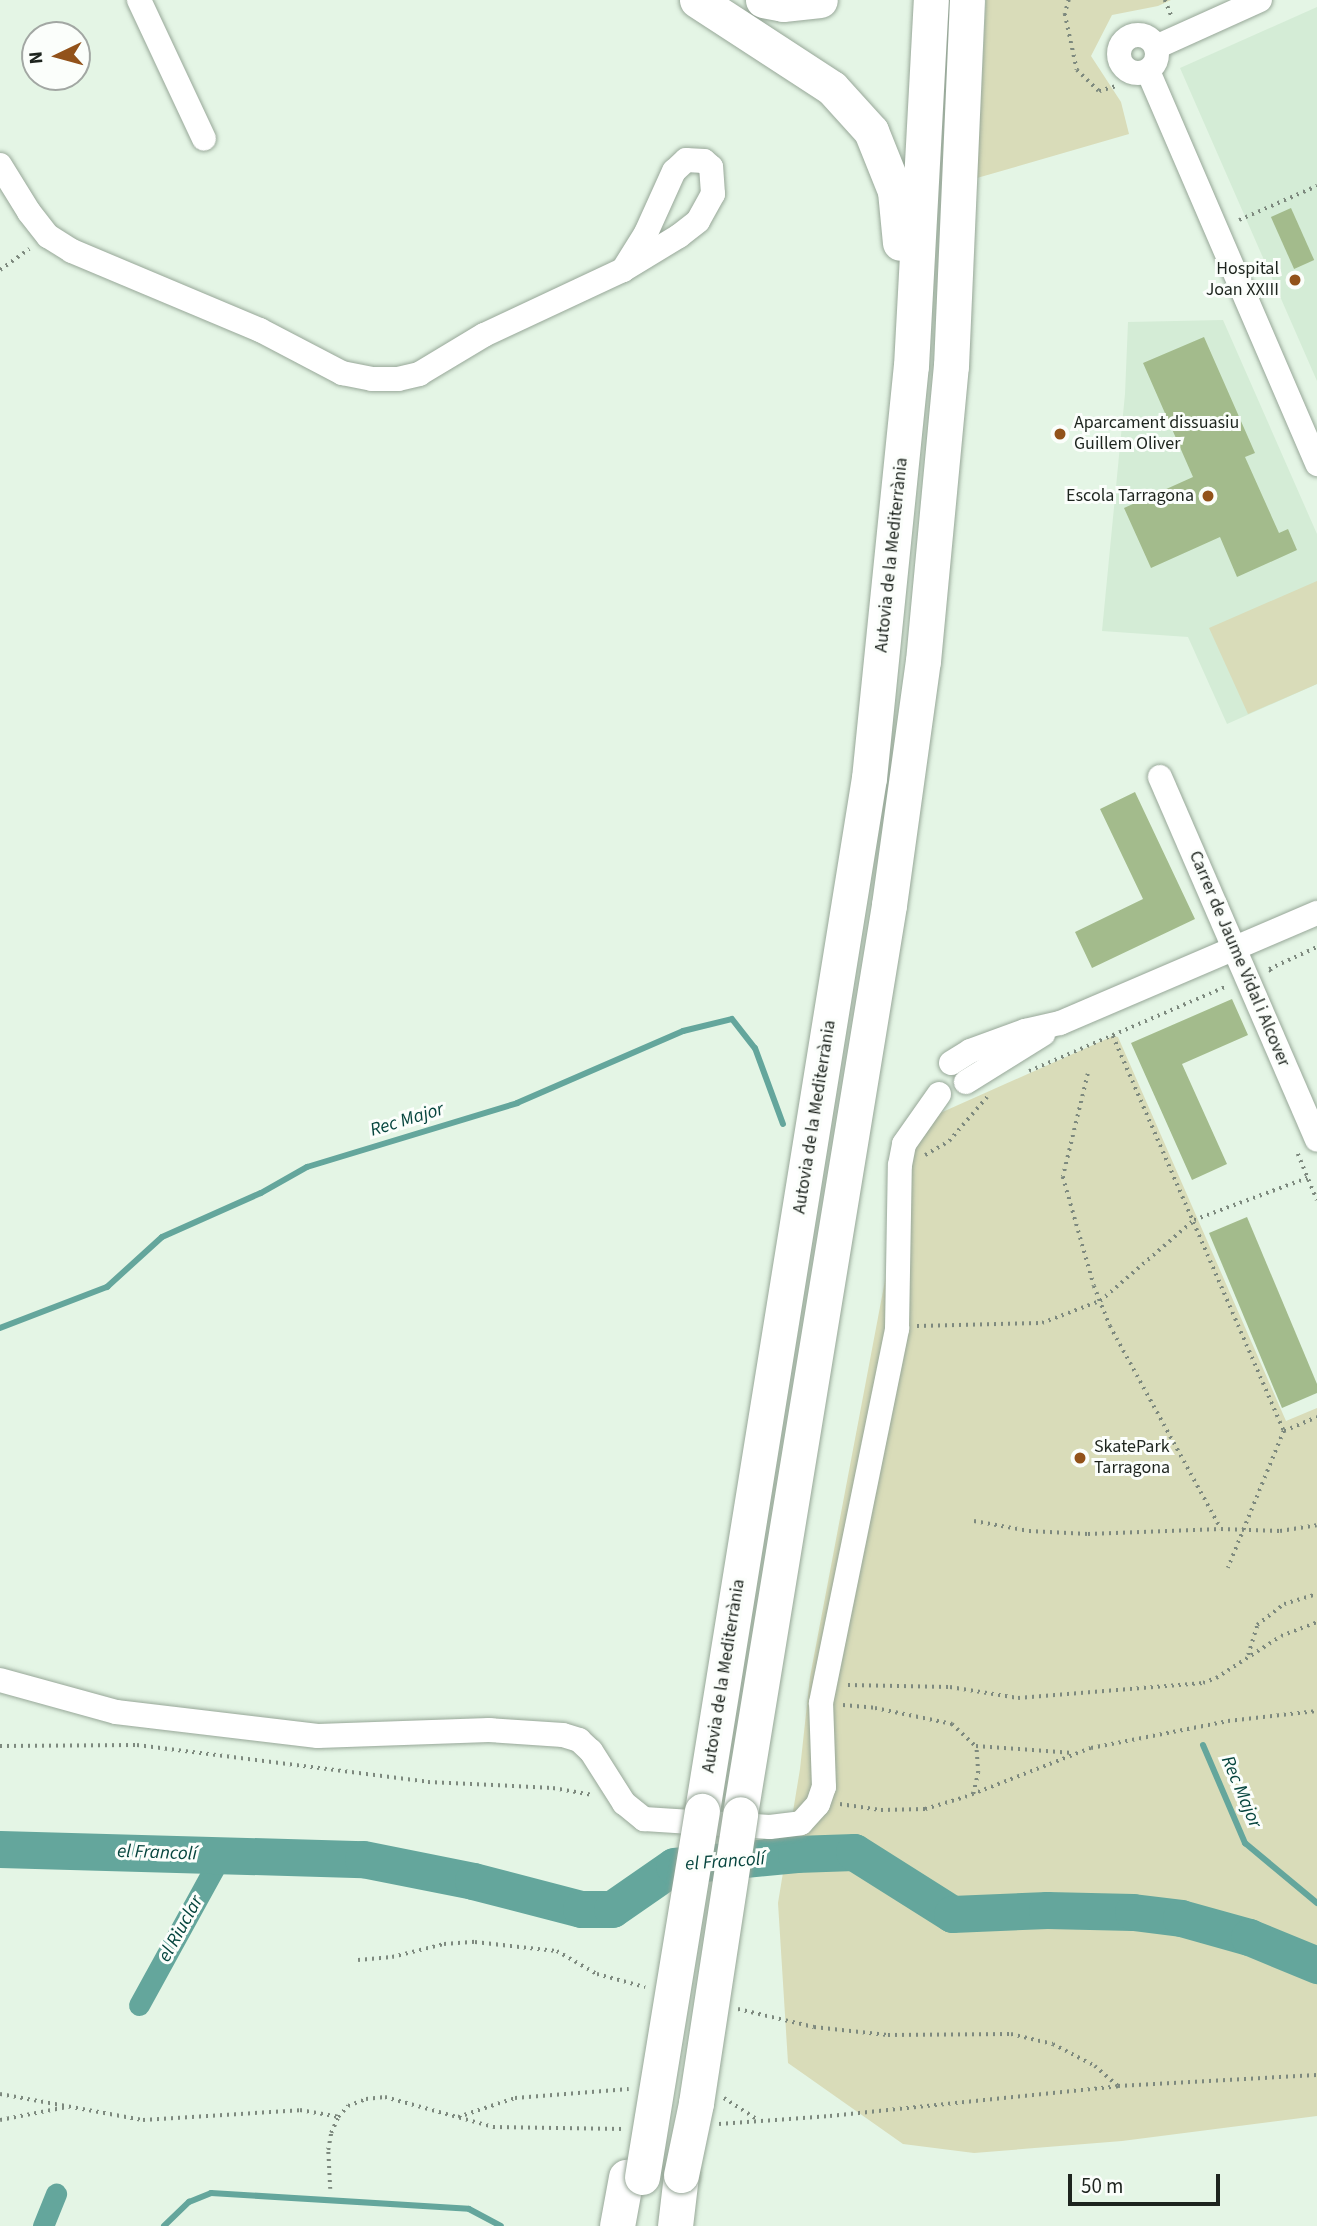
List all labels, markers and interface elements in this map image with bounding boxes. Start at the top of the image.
north arrow [21,21,91,91]
text: N [23,50,51,65]
place label: Hospital Joan XXIII [1206,259,1279,302]
marker: Hospital Joan XXIII [1285,270,1305,290]
place label: Aparcament dissuasiu Guillem Oliver [1074,413,1239,456]
marker: Aparcament dissuasiu Guillem Oliver [1052,426,1068,442]
street label: Autovia de la Mediterrània [871,456,913,654]
place label: Escola Tarragona [1066,485,1194,507]
marker: Escola Tarragona [1200,488,1216,504]
street label: Carrer de Jaume Vidal i Alcover [1184,848,1294,1070]
street label: Autovia de la Mediterrània [789,1019,841,1215]
water label: Rec Major [367,1098,447,1142]
place label: SkatePark Tarragona [1094,1437,1170,1480]
marker: SkatePark Tarragona [1072,1450,1088,1466]
street label: Autovia de la Mediterrània [698,1578,750,1774]
water label: Rec Major [1216,1753,1266,1831]
water label: el Francolí [117,1840,197,1866]
water label: el Francolí [684,1848,766,1876]
water label: el Riuclar [154,1892,208,1966]
scale bar [1072,2160,1224,2204]
text: 50 m [1081,2171,1123,2201]

